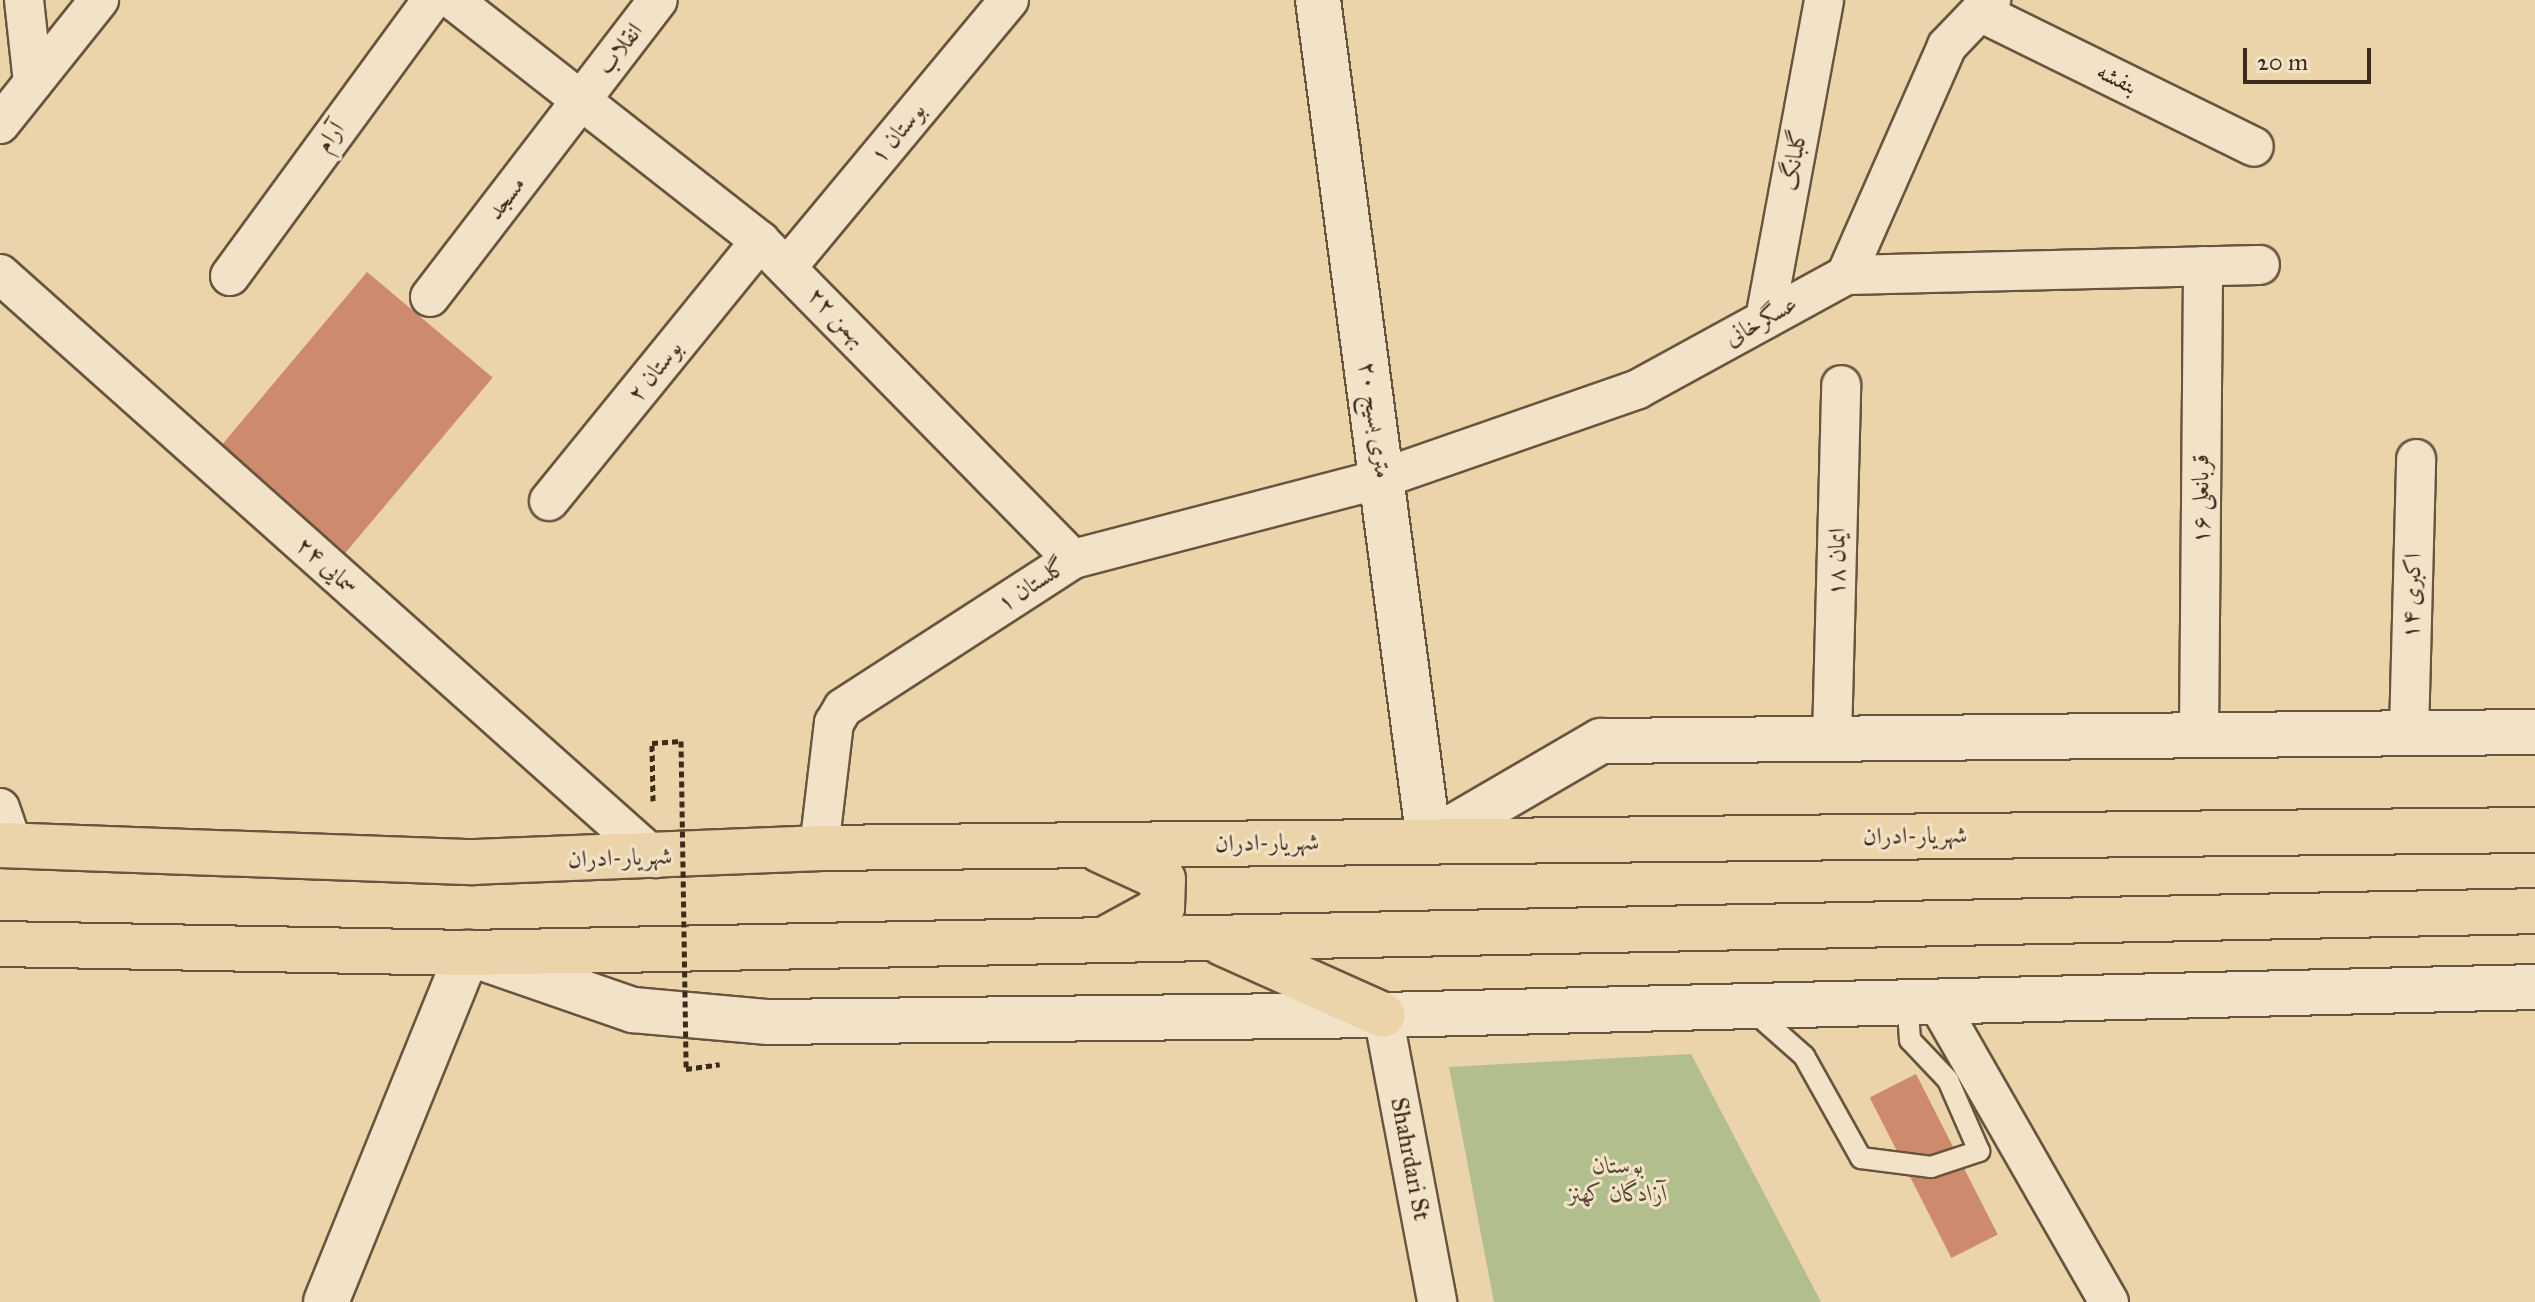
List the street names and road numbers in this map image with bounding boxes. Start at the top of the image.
street label: انقلاب [591,17,649,81]
street label: بنفشه [2092,57,2142,101]
street label: بوستان ۱ [864,97,932,169]
street label: آرام [309,116,351,158]
street label: گلبانگ [1774,127,1814,193]
street label: مسجد [480,171,532,225]
street label: ۲۲ بهمن [802,281,872,353]
street label: عسگرخانی [1720,289,1802,353]
street label: بوستان ۲ [622,334,688,408]
street label: ۲۰ متری بسیج [1353,360,1397,480]
street label: قربانعلی ۱۶ [2187,454,2215,544]
street label: ایمان ۱۸ [1822,528,1852,596]
street label: سمایی ۲۴ [290,531,364,601]
street label: گلستان ۱ [992,552,1072,618]
street label: اکبری ۱۴ [2396,553,2428,639]
street label: شهریار-ادران [1863,821,1967,851]
street label: شهریار-ادران [1215,828,1319,858]
street label: شهریار-ادران [567,842,673,874]
street label: Shahrdari St [1384,1095,1436,1223]

